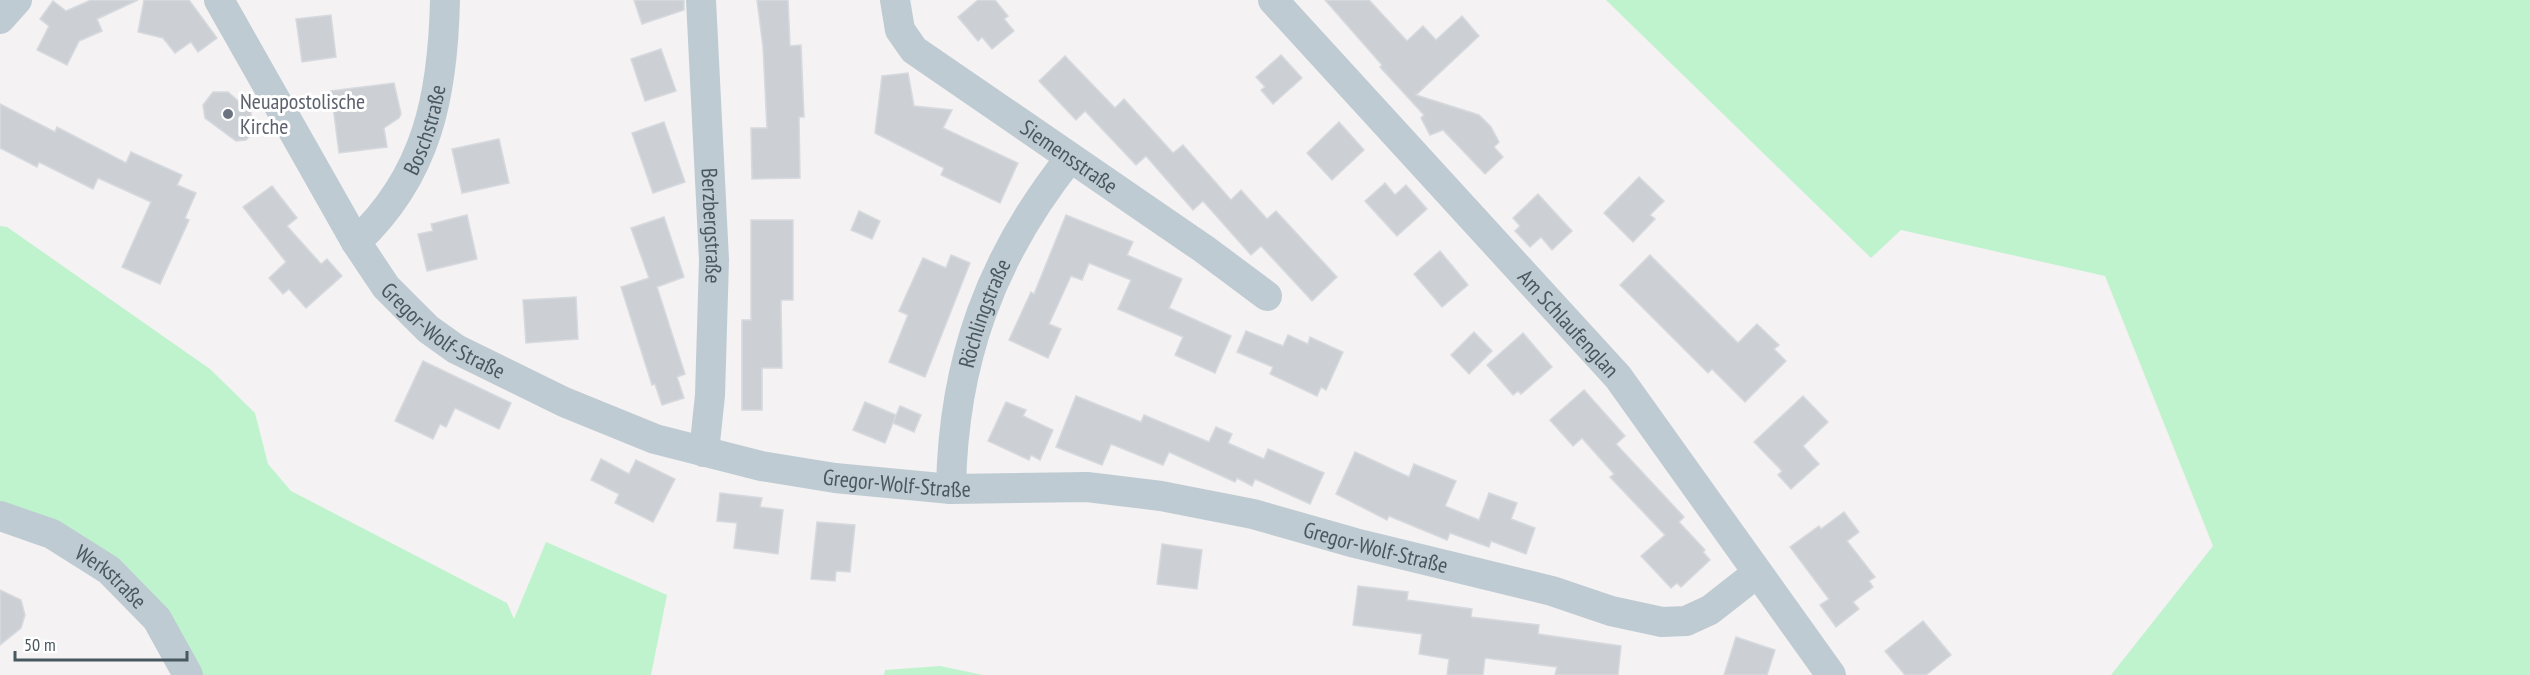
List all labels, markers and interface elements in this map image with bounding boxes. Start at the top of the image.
street label: Boschstraße [397,83,452,179]
place label: Neuapostolische Kirche [240,87,365,140]
marker: Neuapostolische Kirche [221,107,235,121]
street label: Siemensstraße [1015,113,1123,200]
street label: Berzbergstraße [695,167,728,284]
street label: Röchlingstraße [952,254,1017,370]
street label: Am Schlaufenglan [1512,263,1625,383]
street label: Gregor-Wolf-Straße [375,276,510,385]
street label: Gregor-Wolf-Straße [821,462,971,503]
street label: Gregor-Wolf-Straße [1300,515,1451,579]
street label: Werkstraße [70,538,153,614]
scale bar [15,624,188,662]
text: 50 m [24,633,56,656]

